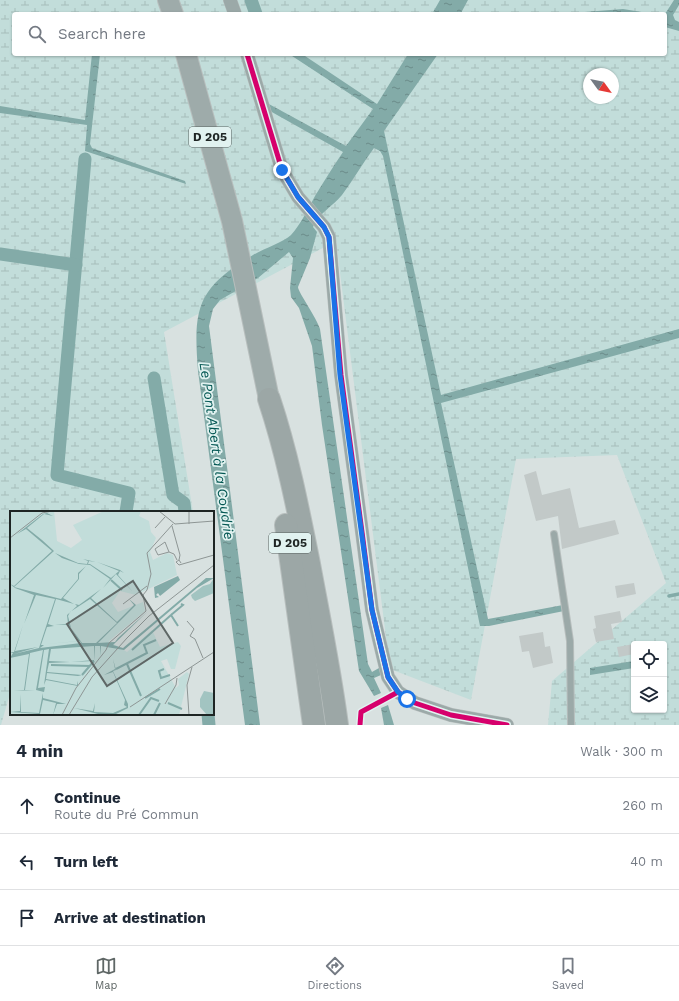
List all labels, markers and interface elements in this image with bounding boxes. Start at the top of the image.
search box [12,12,667,56]
icon: search [26,23,48,45]
text: Search here [58,25,146,43]
north arrow [583,68,619,104]
road number: D 205 [189,127,231,147]
route end [273,161,291,179]
water label: Le Pont Abert à la Coudrie [197,361,237,541]
inset map [10,511,214,715]
road number: D 205 [269,533,311,553]
map controls [631,641,667,713]
button: locate [631,641,667,677]
button: layers [631,677,667,713]
route start [398,690,416,708]
text: 4 min [16,741,63,761]
text: Walk · 300 m [580,744,663,759]
text: Continue [54,789,121,807]
icon: ahead [16,795,38,817]
text: 260 m [623,798,663,813]
text: Route du Pré Commun [54,807,199,822]
icon: left [16,851,38,873]
text: Turn left [54,853,118,871]
text: 40 m [630,854,663,869]
icon: arrive [16,907,38,929]
text: Arrive at destination [54,909,206,927]
tab: Map [95,955,117,992]
tab: Directions [308,955,362,992]
tab: Saved [552,955,584,992]

